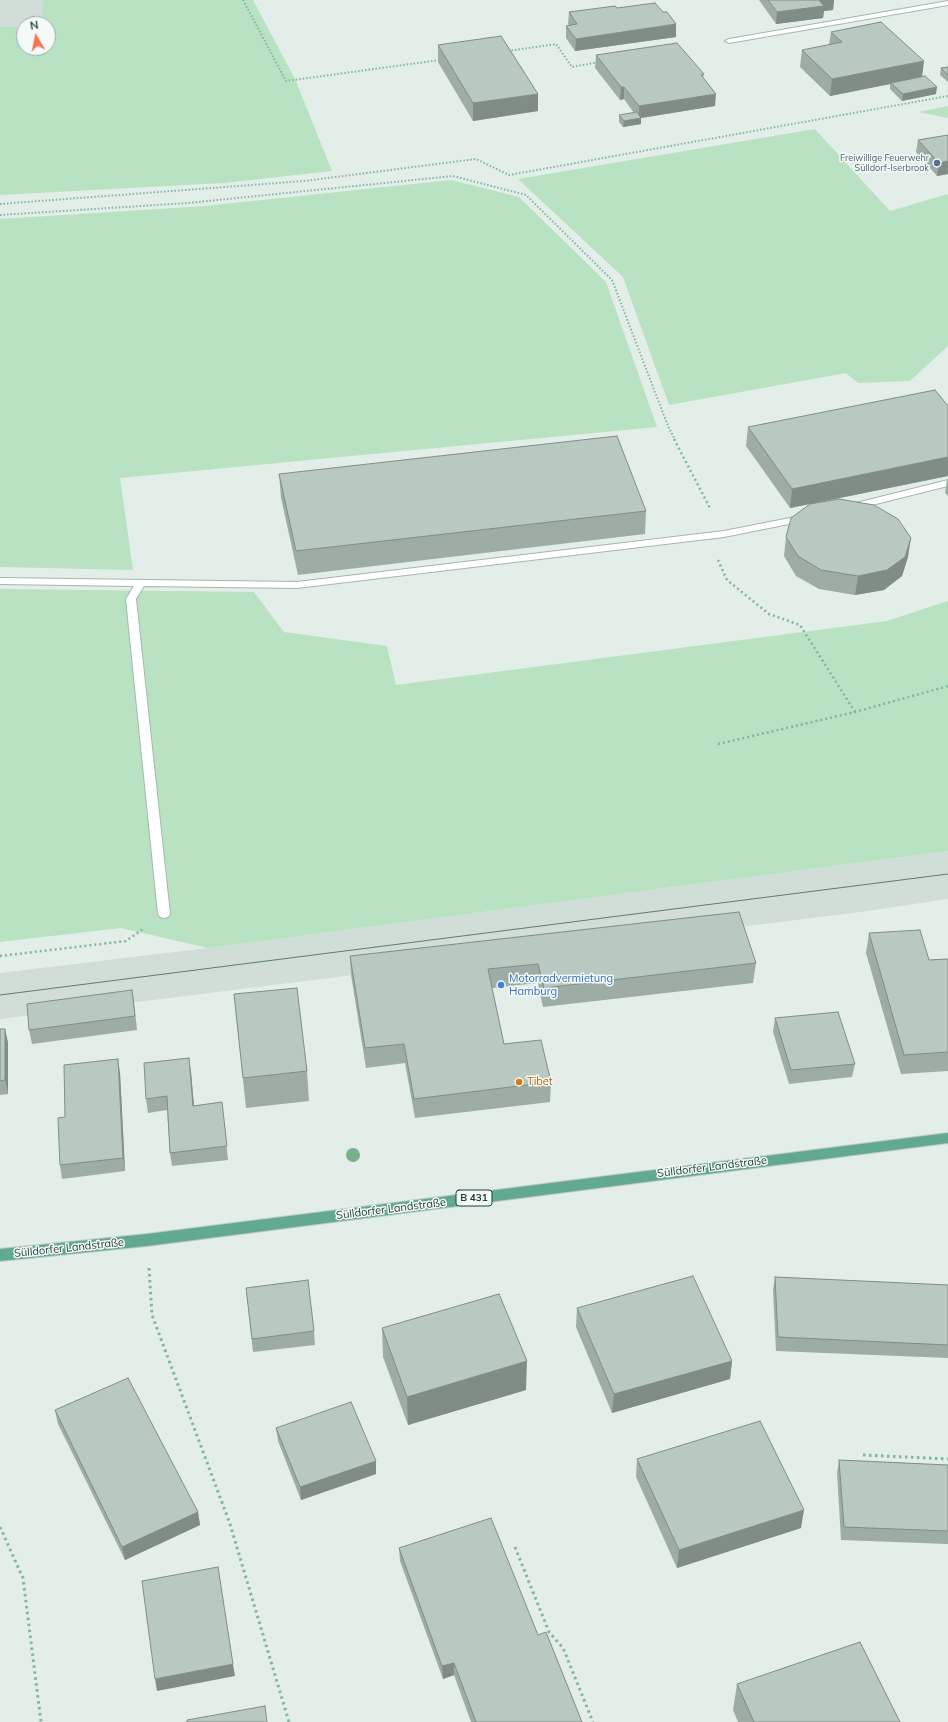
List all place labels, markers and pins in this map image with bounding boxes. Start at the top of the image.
place label: Freiwillige Feuerwehr Sülldorf-Iserbrook [840,153,929,174]
marker: Freiwillige Feuerwehr Sülldorf-Iserbrook [932,158,942,168]
place label: Motorradvermietung Hamburg [509,972,613,998]
marker: Motorradvermietung Hamburg [496,980,506,990]
place label: Tibet [527,1075,553,1089]
marker: Tibet [514,1077,524,1087]

